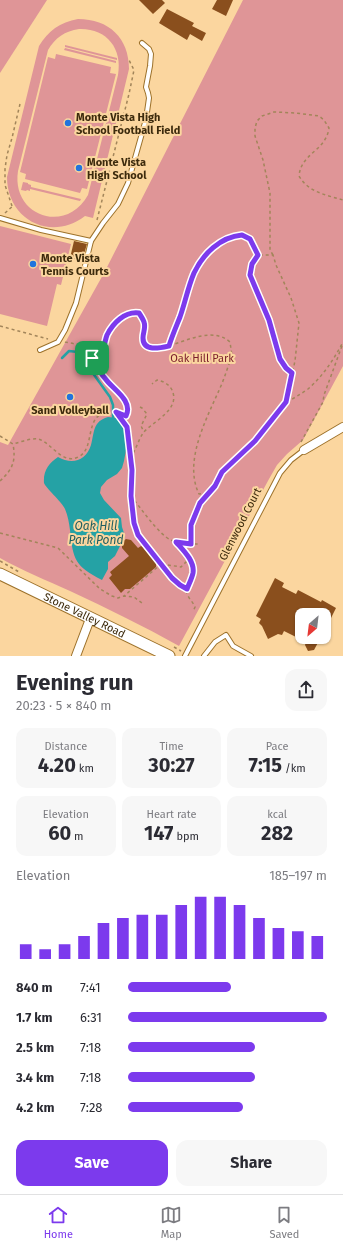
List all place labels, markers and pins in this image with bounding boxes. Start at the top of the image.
place label: Monte Vista High School Football Field [76,111,180,137]
marker: Monte Vista High School Football Field [63,118,73,128]
place label: Monte Vista High School [87,156,147,182]
marker: Monte Vista High School [74,163,84,173]
place label: Monte Vista Tennis Courts [41,252,110,278]
marker: Monte Vista Tennis Courts [28,259,38,269]
pin [75,341,109,375]
marker: Sand Volleyball [65,392,75,402]
place label: Sand Volleyball [31,404,109,417]

